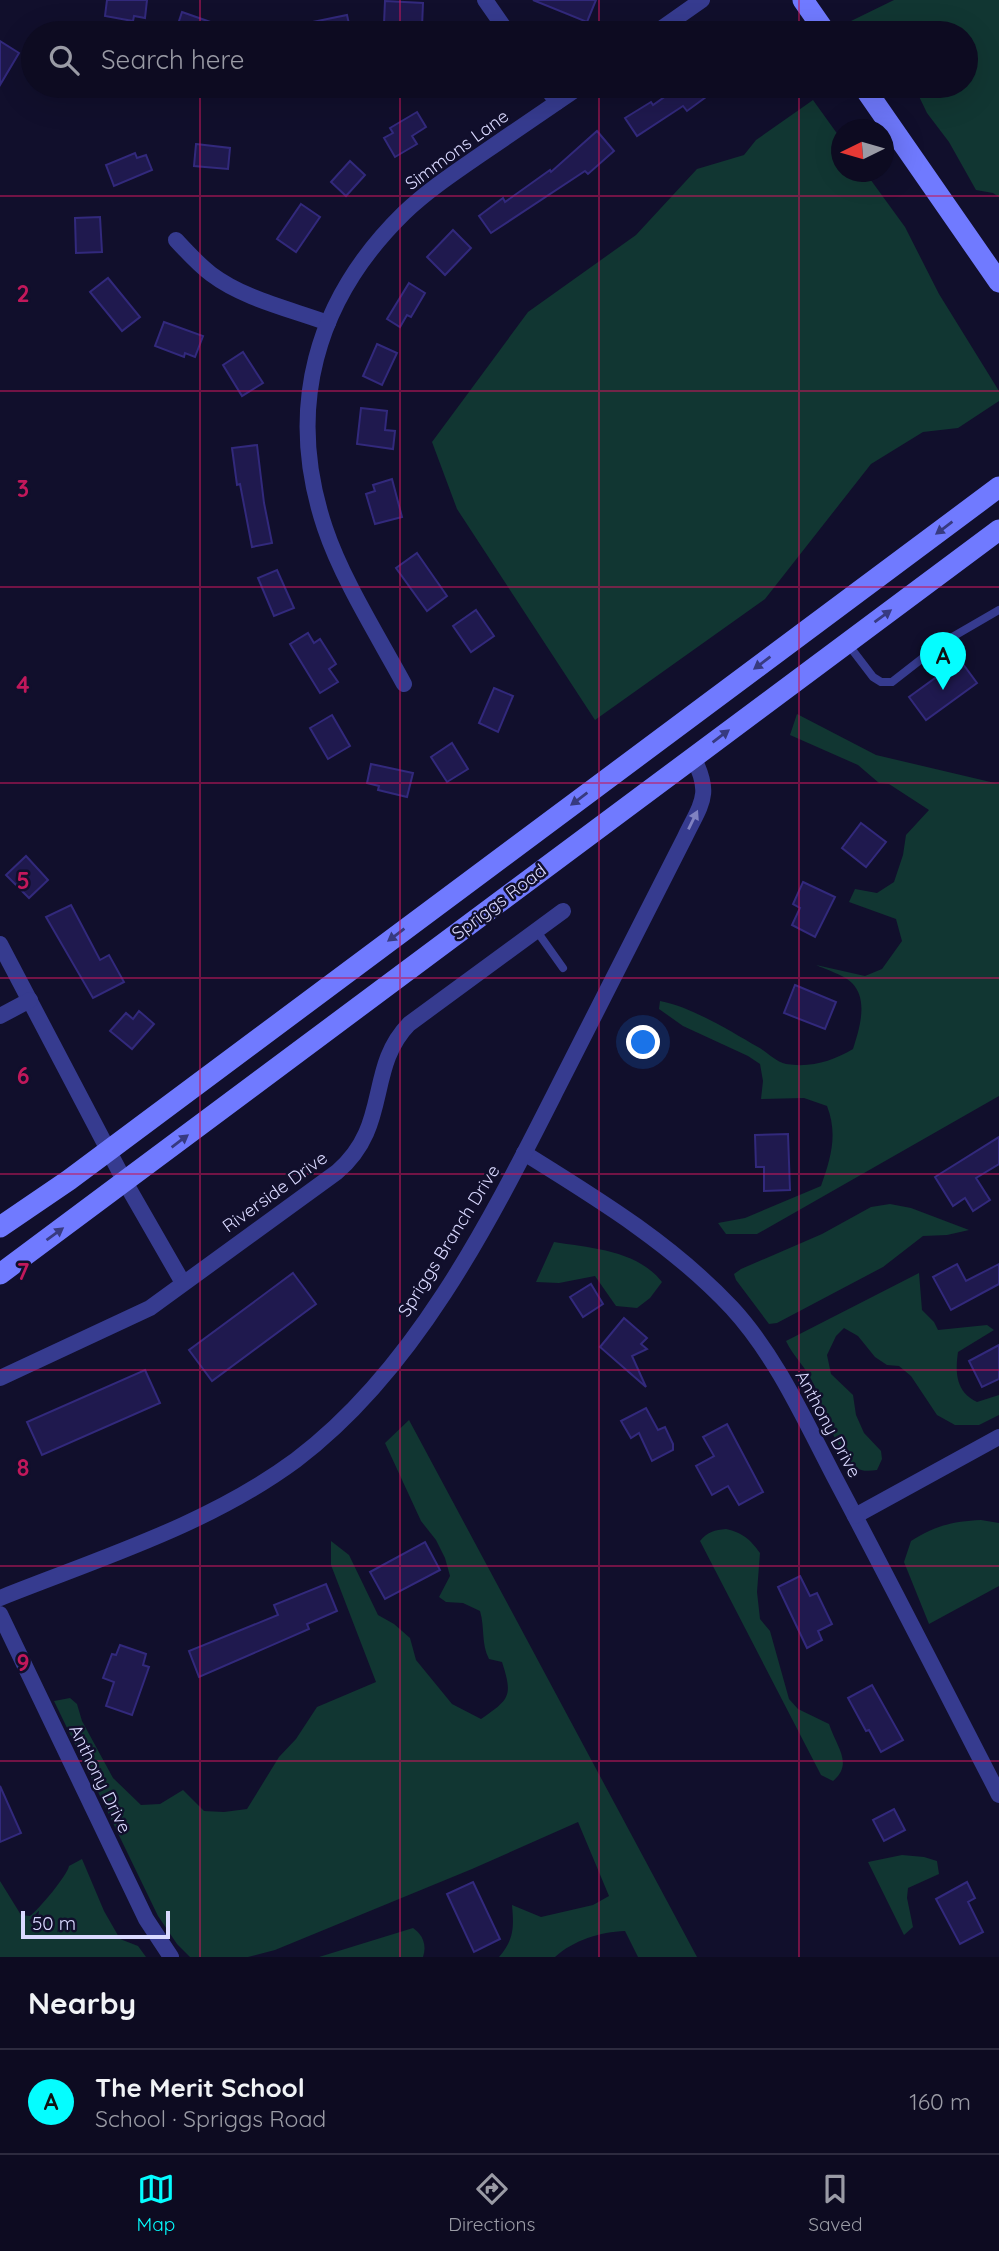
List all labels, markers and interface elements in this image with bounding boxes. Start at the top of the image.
search box [21,21,978,98]
icon: search [45,41,83,79]
text: Search here [101,43,245,76]
street label: Simmons Lane [400,104,513,195]
north arrow [831,119,894,182]
text: 2 [16,279,30,308]
text: 3 [17,474,29,503]
one-way arrow [935,520,953,534]
one-way arrow [873,609,892,623]
pin: A [920,632,966,690]
one-way arrow [753,656,771,671]
text: 4 [16,670,30,699]
one-way arrow [712,729,730,743]
one-way arrow [570,792,588,806]
one-way arrow [687,810,698,830]
street label: Spriggs Road [447,859,550,945]
text: 5 [16,866,30,895]
one-way arrow [388,927,406,942]
your location [626,1025,660,1059]
text: 6 [17,1061,29,1090]
one-way arrow [171,1135,189,1149]
street label: Riverside Drive [218,1146,332,1237]
street label: Spriggs Branch Drive [392,1160,505,1321]
one-way arrow [46,1228,64,1242]
text: 7 [17,1257,30,1286]
street label: Anthony Drive [791,1366,866,1481]
text: 8 [17,1453,29,1482]
text: 9 [16,1648,30,1677]
street label: Anthony Drive [64,1721,137,1837]
scale bar [21,1908,170,1940]
text: 50 m [32,1911,76,1935]
text: Nearby [28,1984,136,2022]
text: The Merit School [95,2071,305,2104]
text: A [44,2087,58,2116]
text: 160 m [909,2087,971,2116]
text: School · Spriggs Road [95,2104,326,2133]
tab: Map [137,2170,175,2236]
tab: Directions [448,2170,535,2236]
tab: Saved [808,2170,863,2236]

